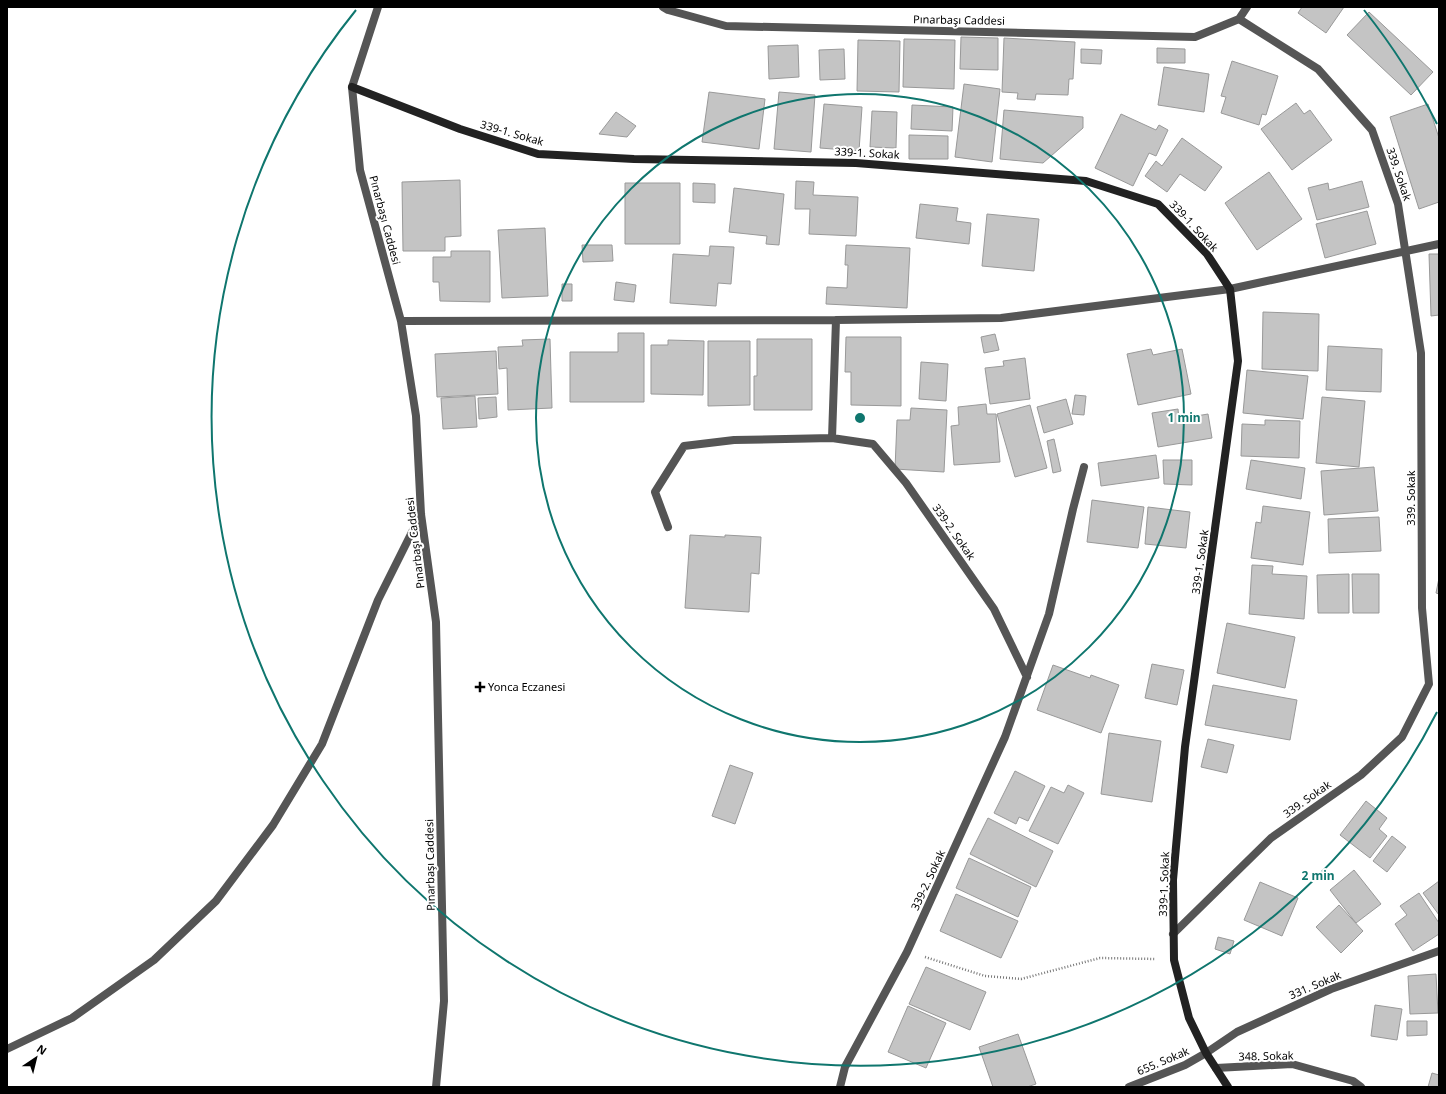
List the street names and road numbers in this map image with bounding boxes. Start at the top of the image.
street label: Pınarbaşı Caddesi [913,11,1005,28]
street label: 339-1. Sokak [479,116,546,149]
street label: 339-1. Sokak [834,143,900,162]
street label: 339. Sokak [1383,145,1416,203]
street label: Pınarbaşı Caddesi [366,174,405,266]
street label: 339-1. Sokak [1167,197,1222,255]
street label: 339. Sokak [1403,470,1418,526]
street label: Pınarbaşı Caddesi [401,497,428,590]
street label: 339-2. Sokak [930,501,979,563]
street label: 339-1. Sokak [1188,529,1211,595]
street label: 339. Sokak [1280,777,1334,821]
street label: Pınarbaşı Caddesi [421,819,438,911]
street label: 339-2. Sokak [907,847,948,912]
street label: 339-1. Sokak [1155,851,1172,917]
street label: 331. Sokak [1286,967,1343,1002]
street label: 655. Sokak [1134,1043,1191,1078]
street label: 348. Sokak [1238,1048,1294,1063]

